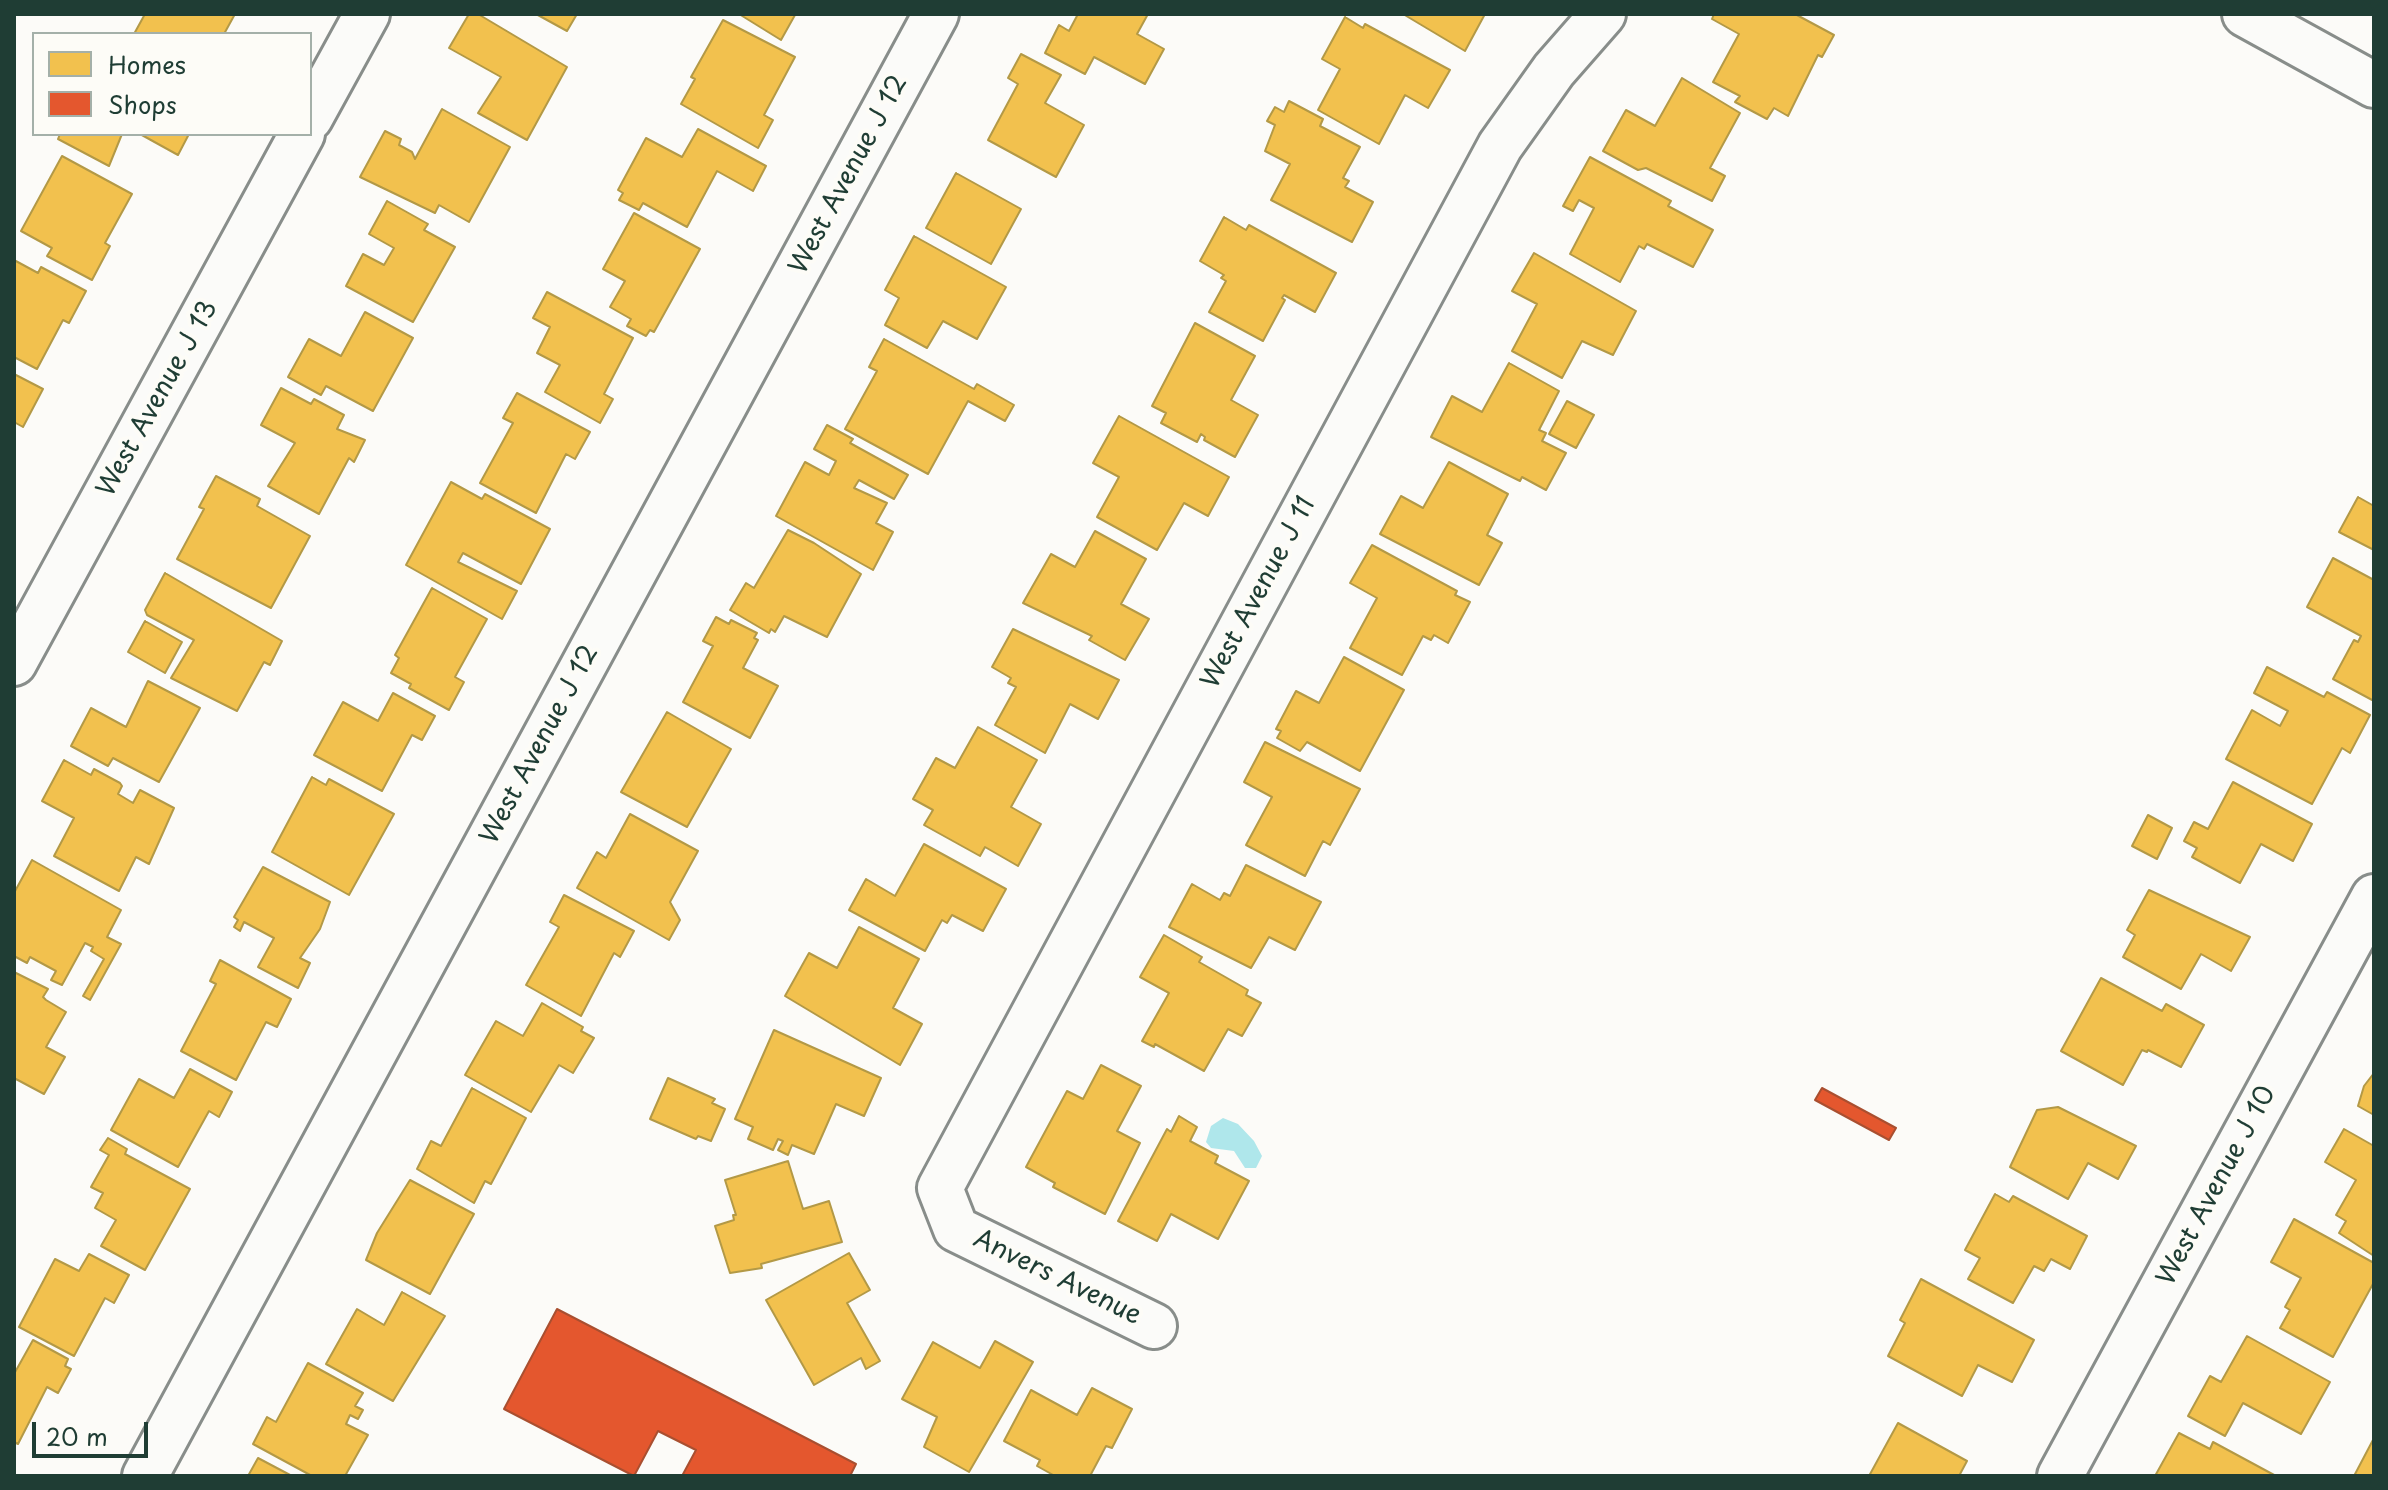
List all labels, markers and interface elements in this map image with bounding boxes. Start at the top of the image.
legend [32,32,312,136]
text: Homes [108,46,186,82]
street label: West Avenue J 12 [783,70,915,280]
text: Shops [108,86,177,122]
street label: West Avenue J 13 [91,295,225,503]
street label: West Avenue J 11 [1195,492,1323,694]
street label: West Avenue J 12 [474,640,606,850]
street label: West Avenue J 10 [2151,1081,2283,1291]
street label: Anvers Avenue [968,1224,1146,1332]
scale bar [36,1406,152,1456]
text: 20 m [46,1418,108,1454]

